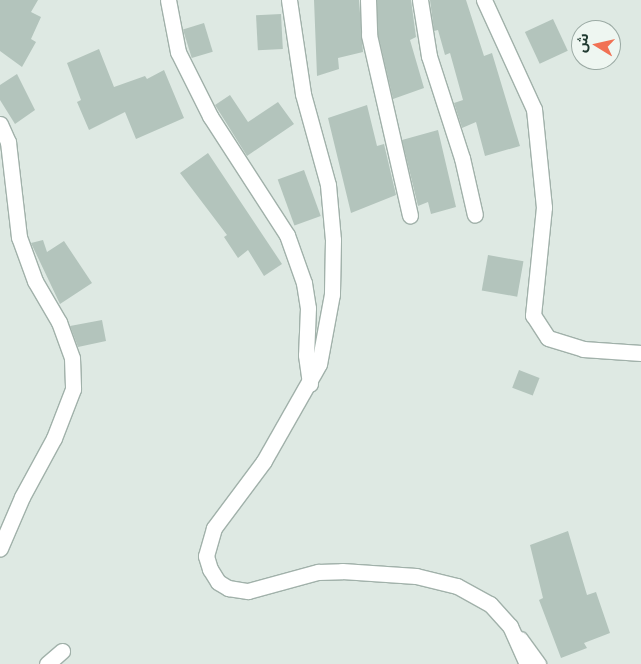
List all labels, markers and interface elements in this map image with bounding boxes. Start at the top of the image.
north arrow [571,20,621,70]
text: ش [572,32,592,54]

